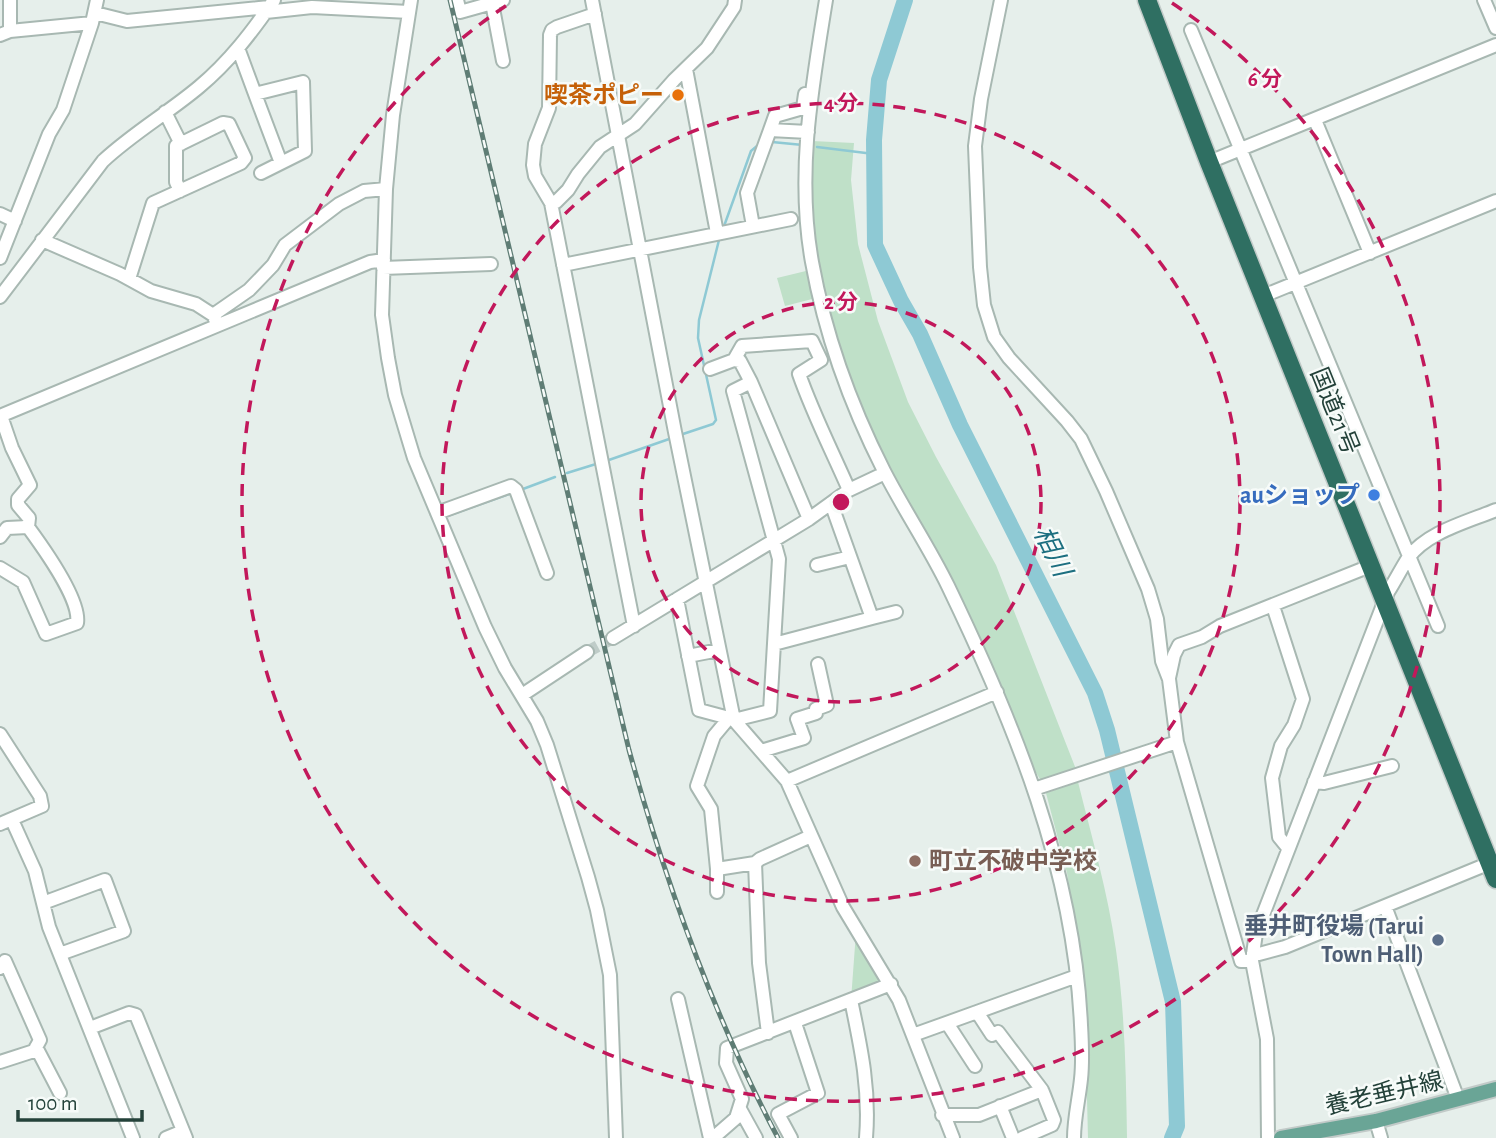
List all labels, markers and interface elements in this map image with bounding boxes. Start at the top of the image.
text: 6 分 [1248,68,1282,90]
place label: 喫茶ポピー [544,82,664,108]
marker: 喫茶ポピー [670,87,686,103]
text: 4 分 [824,92,858,114]
text: 2 分 [824,291,858,313]
street label: 国道21号 [1306,364,1364,458]
place label: auショップ [1240,482,1360,508]
marker: auショップ [1366,487,1382,503]
centre of rings [829,490,853,514]
water label: 相川 [1029,522,1077,583]
place label: 町立不破中学校 [929,848,1097,874]
marker: 町立不破中学校 [907,853,923,869]
place label: 垂井町役場 (Tarui Town Hall) [1244,913,1424,967]
marker: 垂井町役場 (Tarui Town Hall) [1430,932,1446,948]
street label: 養老垂井線 [1323,1067,1445,1119]
scale bar [18,1078,142,1122]
text: 100 m [28,1093,78,1114]

